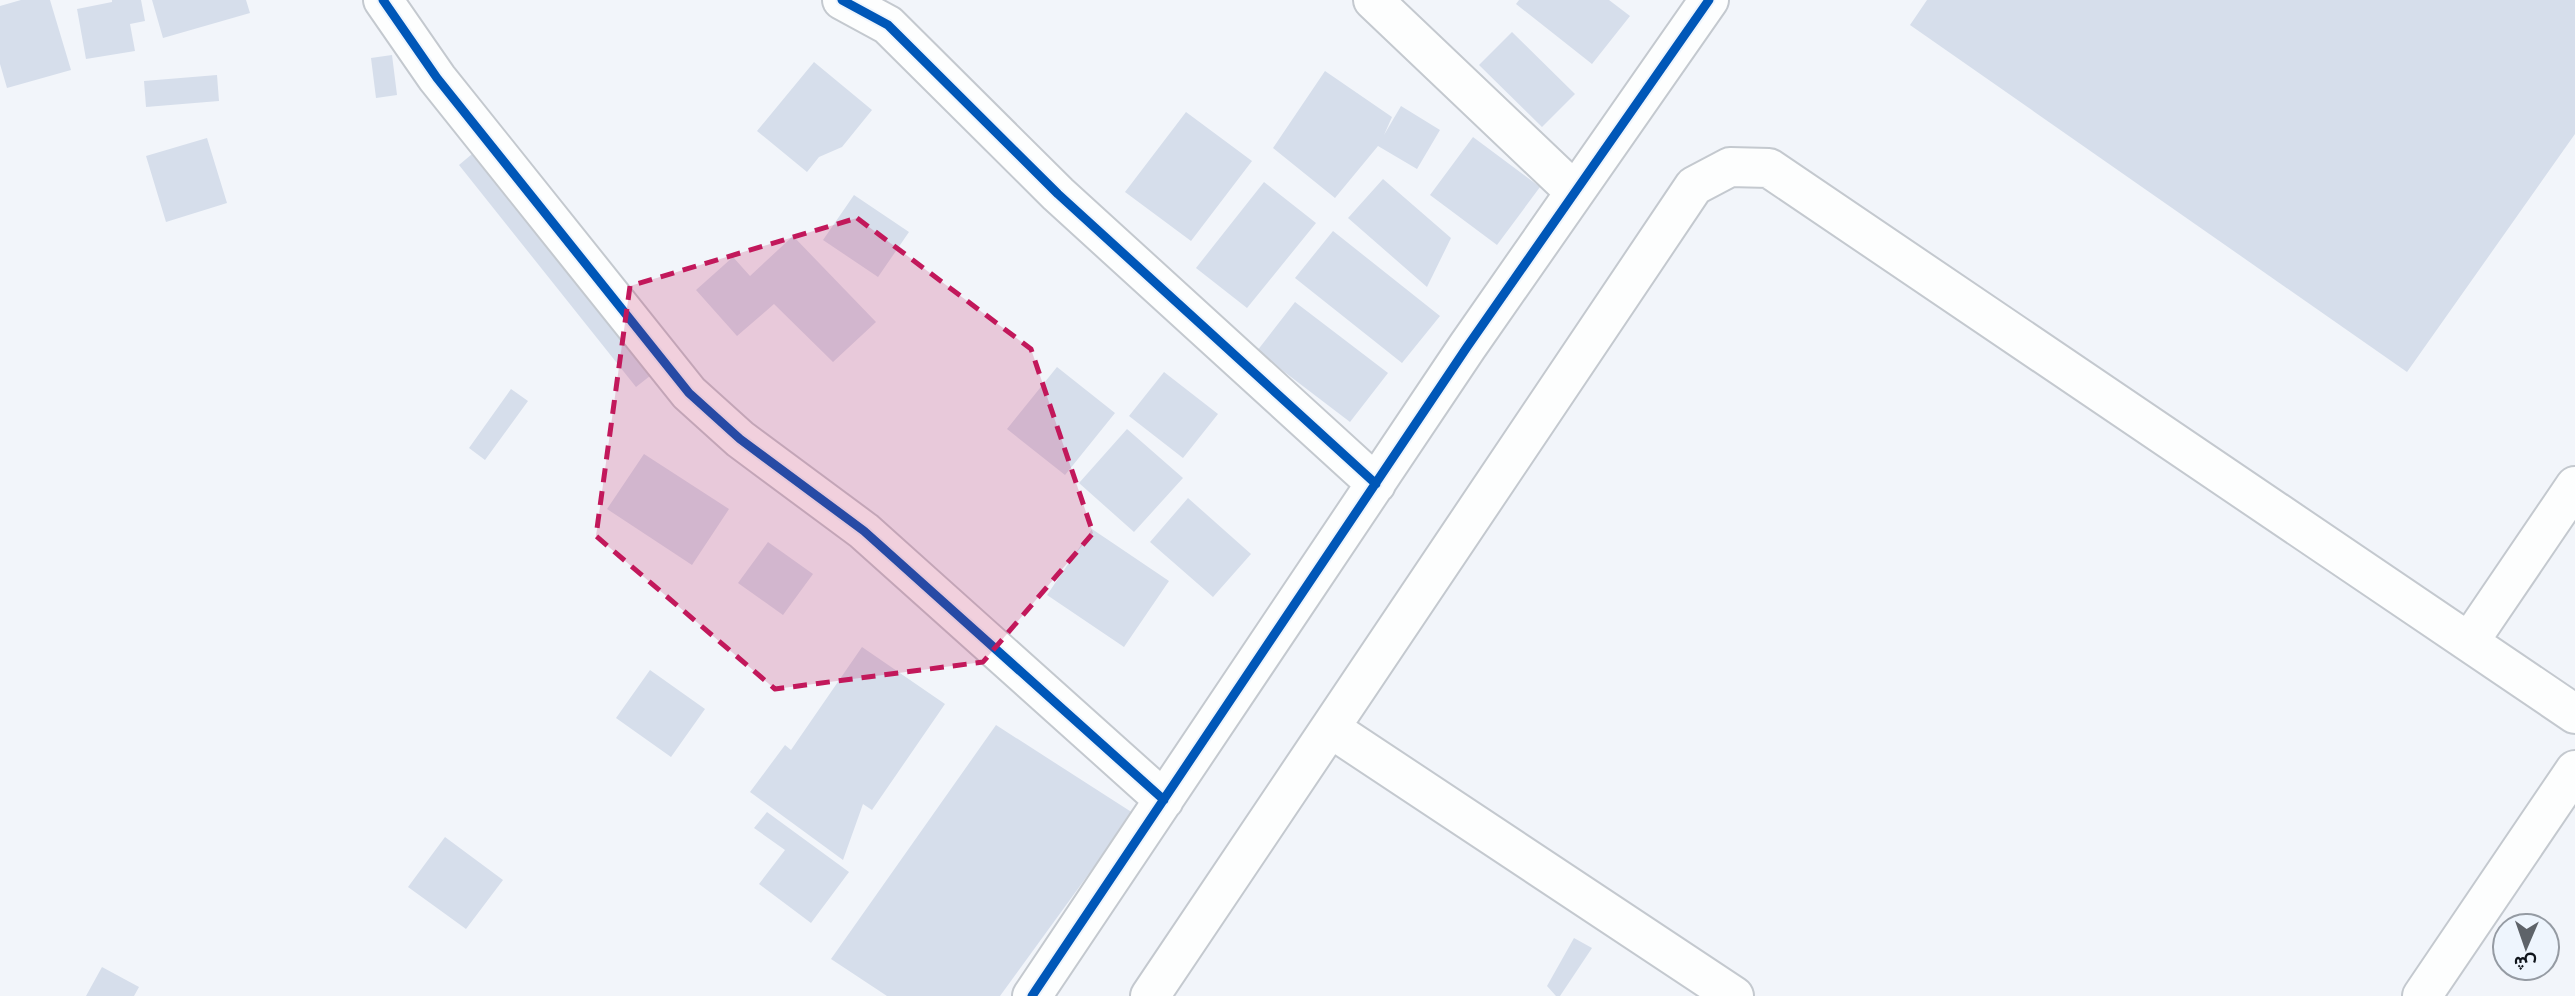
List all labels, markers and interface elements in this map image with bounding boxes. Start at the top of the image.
north arrow [2491,912,2561,982]
text: ش [2513,950,2537,979]

